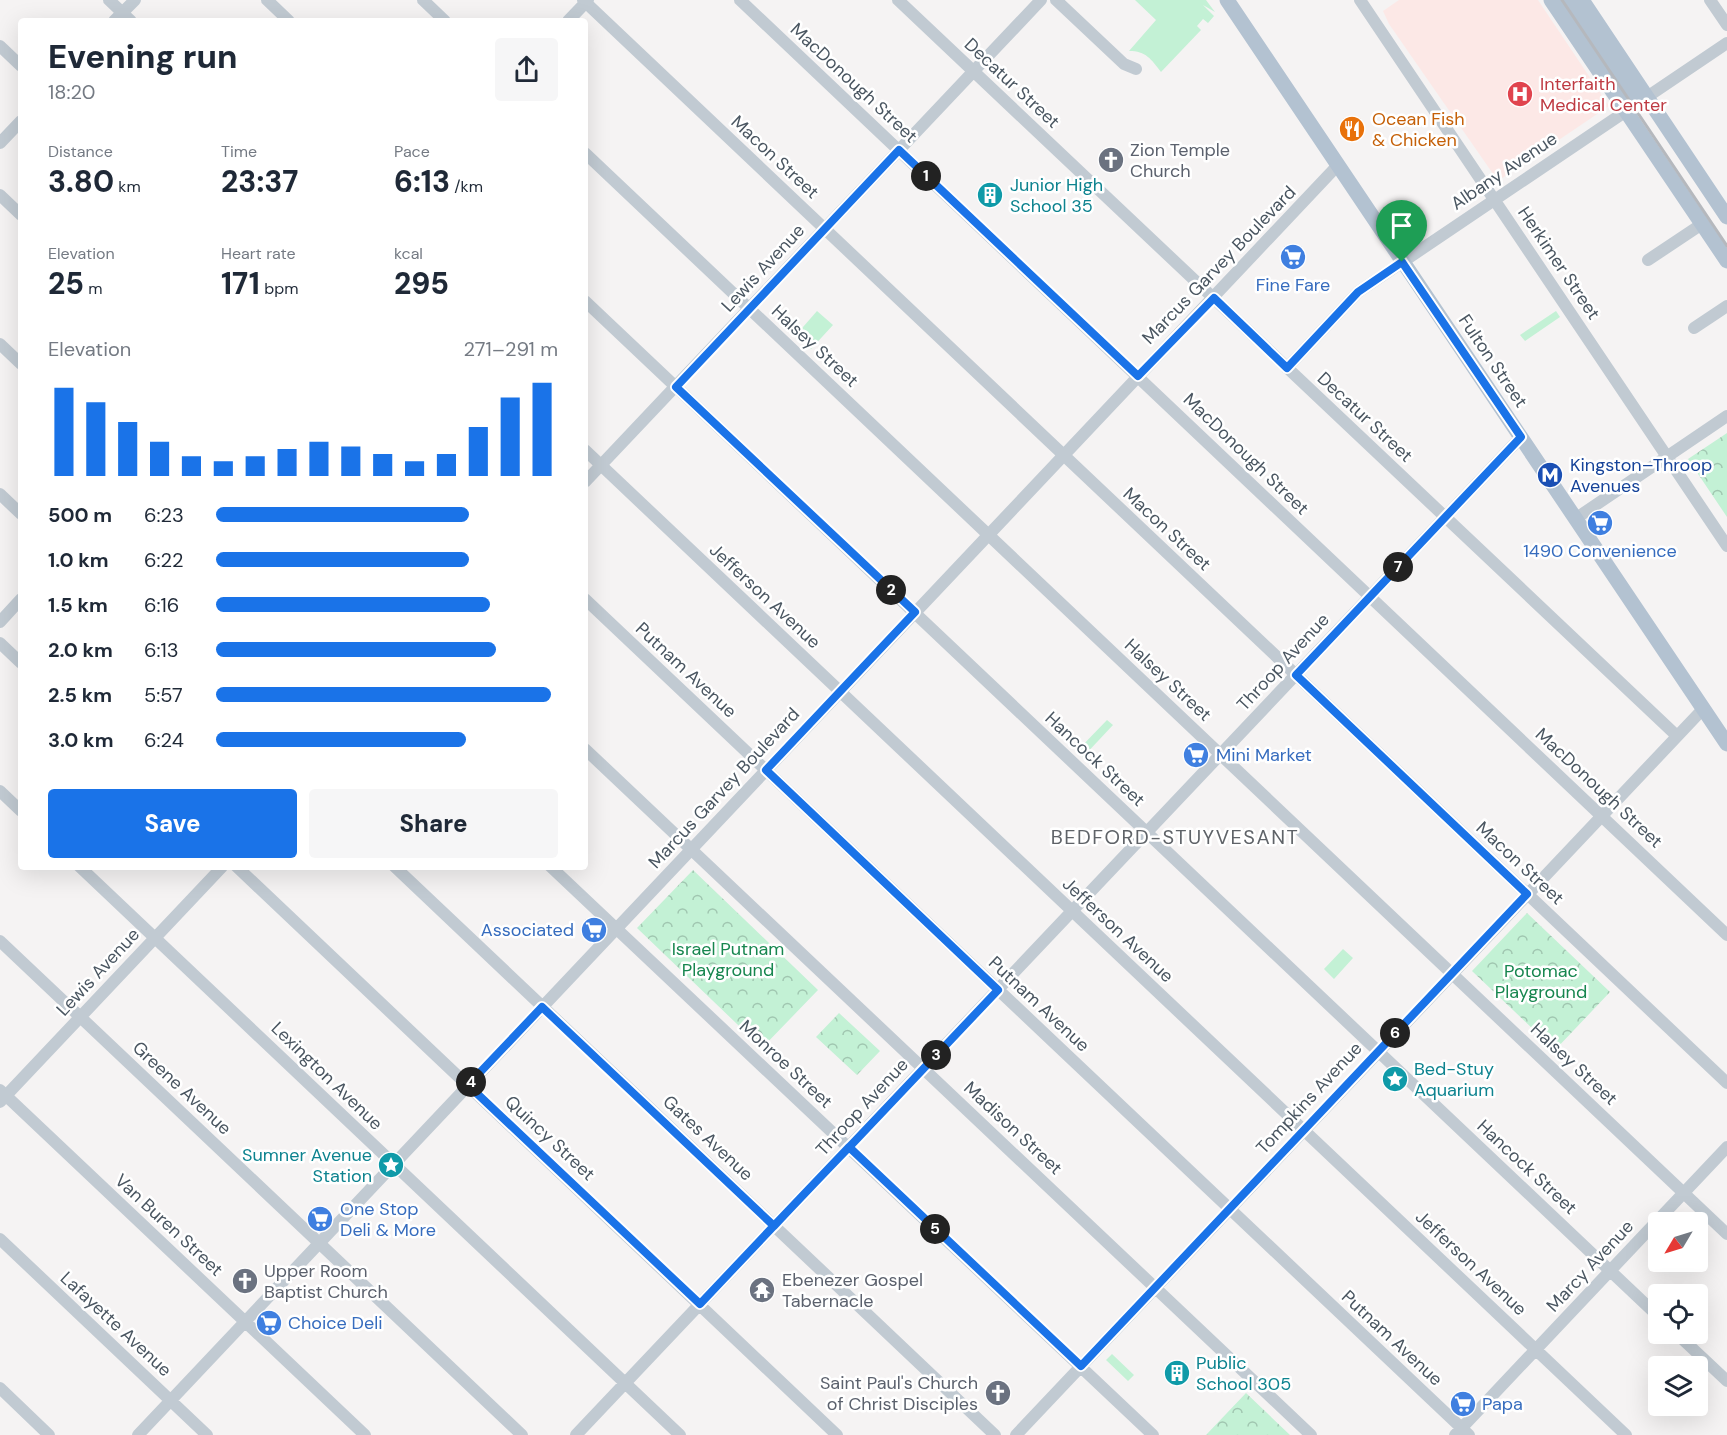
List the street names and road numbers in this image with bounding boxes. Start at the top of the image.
street label: MacDonough Street [785,18,923,148]
street label: Decatur Street [959,33,1065,133]
street label: Macon Street [726,110,824,204]
street label: Albany Avenue [1446,127,1562,215]
street label: Marcus Garvey Boulevard [1137,181,1301,349]
street label: Herkimer Street [1512,202,1606,324]
street label: Lewis Avenue [716,219,810,317]
street label: Halsey Street [766,299,864,393]
street label: Fulton Street [1453,310,1533,412]
street label: Decatur Street [1312,367,1418,467]
street label: MacDonough Street [1178,388,1314,520]
street label: Macon Street [1118,482,1216,576]
street label: Jefferson Avenue [704,538,826,654]
street label: Throop Avenue [1231,608,1335,716]
street label: Putnam Avenue [630,617,742,723]
street label: Halsey Street [1119,633,1217,727]
street label: Marcus Garvey Boulevard [643,702,805,874]
street label: Hancock Street [1040,706,1150,812]
street label: MacDonough Street [1530,723,1668,853]
street label: Macon Street [1471,816,1569,910]
street label: Jefferson Avenue [1057,872,1179,988]
street label: Lewis Avenue [51,923,145,1021]
street label: Putnam Avenue [983,951,1095,1057]
street label: Monroe Street [734,1015,838,1113]
street label: Lexington Avenue [266,1017,388,1135]
street label: Halsey Street [1525,1017,1623,1111]
street label: Greene Avenue [127,1036,237,1140]
street label: Tompkins Avenue [1251,1037,1367,1159]
street label: Throop Avenue [810,1053,914,1161]
street label: Madison Street [959,1076,1067,1180]
street label: Quincy Street [500,1090,600,1186]
street label: Gates Avenue [658,1090,758,1186]
street label: Hancock Street [1472,1114,1582,1220]
street label: Van Buren Street [110,1169,228,1281]
street label: Jefferson Avenue [1410,1205,1532,1321]
street label: Marcy Avenue [1541,1215,1639,1317]
street label: Lafayette Avenue [55,1266,177,1382]
street label: Putnam Avenue [1336,1285,1448,1391]

